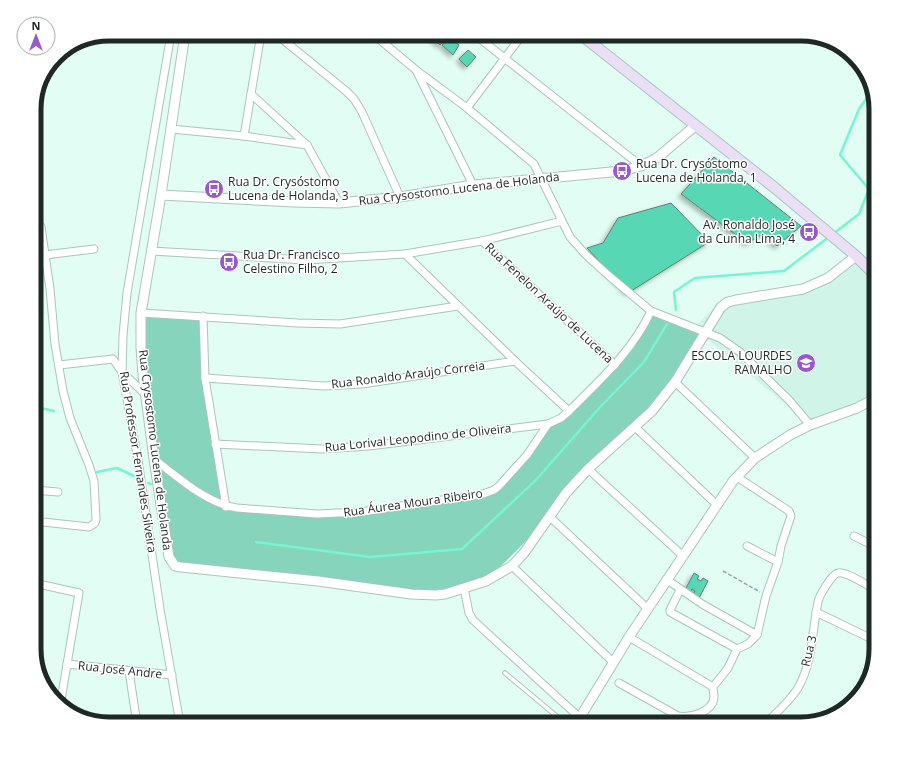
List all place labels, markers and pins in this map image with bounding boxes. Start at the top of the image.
place label: Rua Dr. Crysóstomo Lucena de Holanda, 1 [636,155,757,186]
bus stop icon: Rua Dr. Crysóstomo Lucena de Holanda, 1 [611,160,633,182]
place label: Rua Dr. Crysóstomo Lucena de Holanda, 3 [228,173,349,204]
bus stop icon: Rua Dr. Crysóstomo Lucena de Holanda, 3 [203,178,225,200]
place label: Av. Ronaldo José da Cunha Lima, 4 [698,216,795,247]
bus stop icon: Av. Ronaldo José da Cunha Lima, 4 [798,221,820,243]
place label: Rua Dr. Francisco Celestino Filho, 2 [243,246,340,277]
bus stop icon: Rua Dr. Francisco Celestino Filho, 2 [218,251,240,273]
place label: ESCOLA LOURDES RAMALHO [691,347,792,378]
school or university icon: ESCOLA LOURDES RAMALHO [795,352,817,374]

